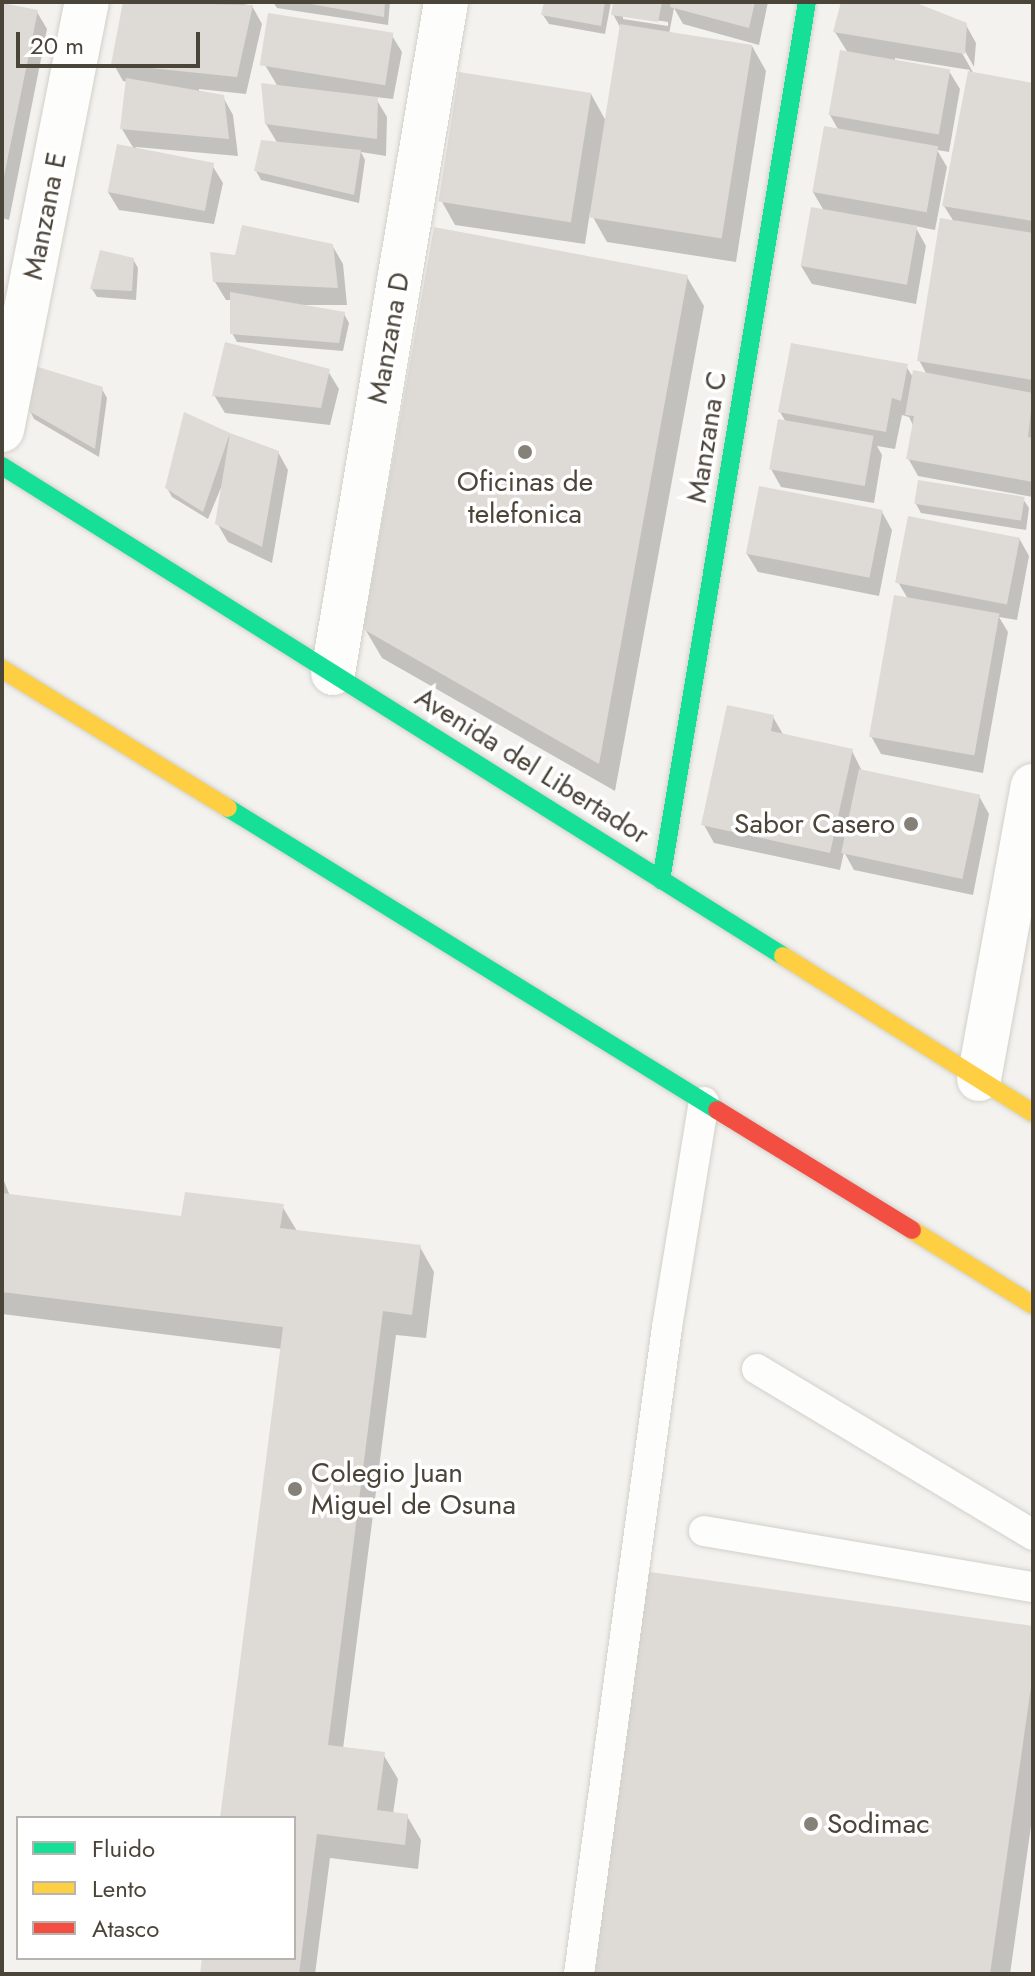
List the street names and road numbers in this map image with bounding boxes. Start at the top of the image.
street label: Manzana E [16,149,74,283]
street label: Manzana D [361,270,417,406]
street label: Manzana C [680,369,734,505]
street label: Avenida del Libertador [409,680,655,852]

